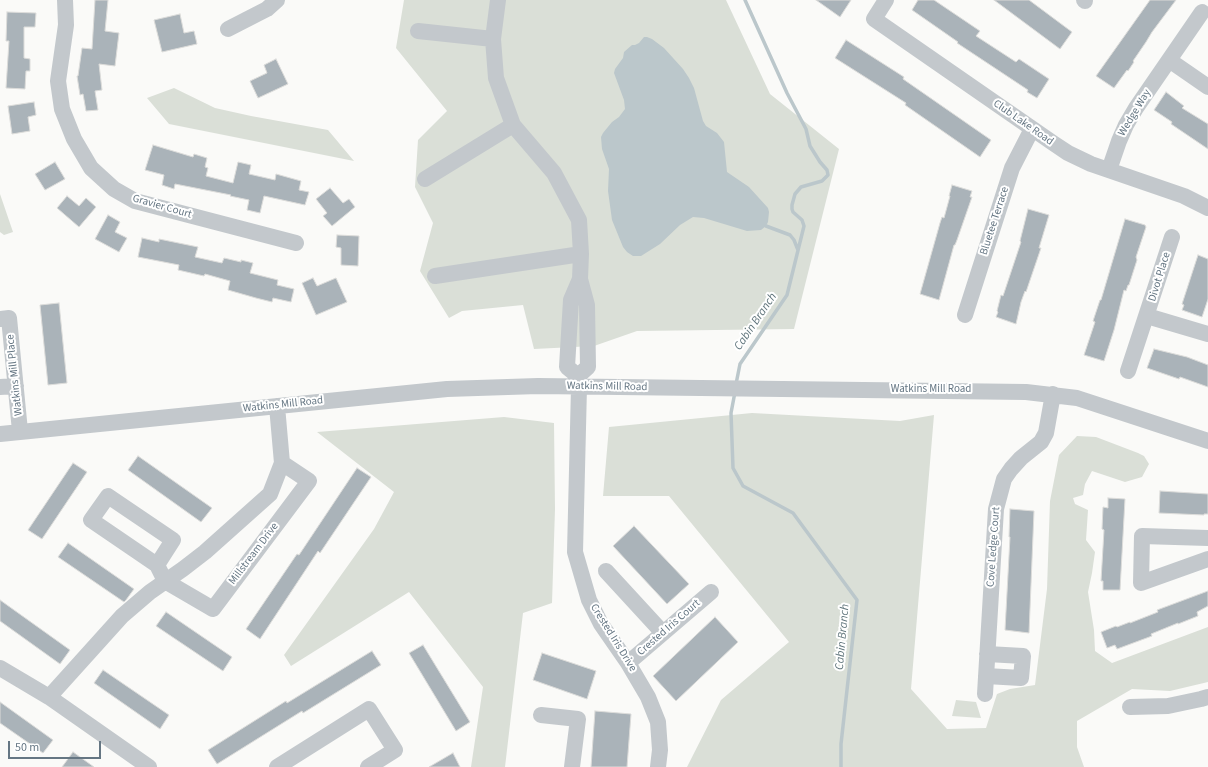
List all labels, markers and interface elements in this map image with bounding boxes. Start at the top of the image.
street label: Wedge Way [1116,87,1154,139]
street label: Club Lake Road [990,97,1056,149]
street label: Bluetee Terrace [978,185,1012,257]
street label: Gravier Court [131,192,193,222]
street label: Divot Place [1146,251,1174,303]
water label: Cabin Branch [732,291,780,353]
street label: Watkins Mill Place [4,334,26,416]
street label: Watkins Mill Road [567,380,647,394]
street label: Watkins Mill Road [891,383,971,397]
street label: Watkins Mill Road [242,394,324,416]
street label: Cove Ledge Court [985,506,1003,588]
street label: Millstream Drive [226,520,282,588]
street label: Crested Iris Court [635,597,703,659]
street label: Crested Iris Drive [587,602,639,674]
water label: Cabin Branch [833,603,853,671]
scale bar [10,733,103,759]
text: 50 m [15,739,39,756]

